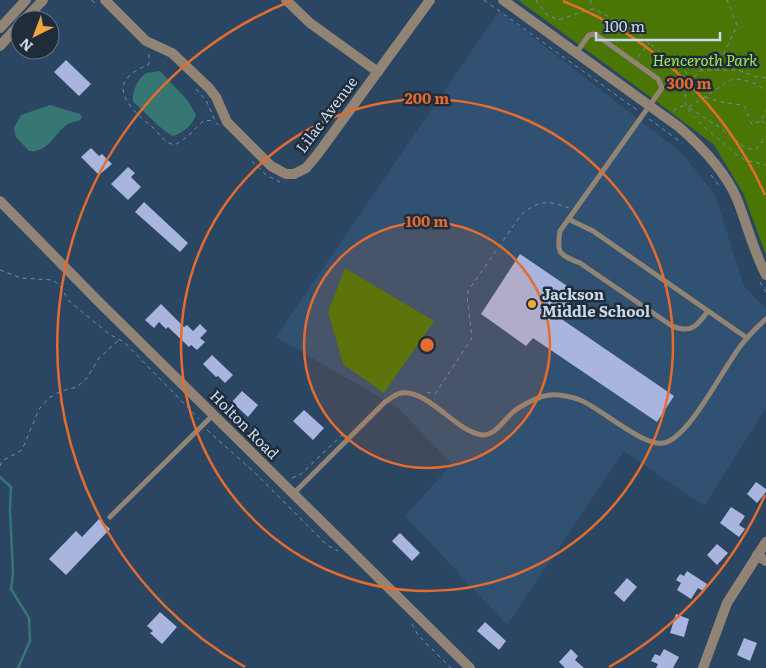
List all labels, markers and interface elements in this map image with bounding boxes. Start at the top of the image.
north arrow [10,10,60,60]
scale bar [596,10,720,42]
text: 100 m [604,14,645,37]
text: N [14,34,37,57]
park label: Henceroth Park [652,48,758,71]
street label: Lilac Avenue [289,71,362,157]
text: 300 m [667,71,711,94]
text: 200 m [405,86,449,109]
text: 100 m [406,209,448,232]
place label: Jackson Middle School [542,282,651,322]
marker: Jackson Middle School [526,298,538,310]
centre of rings [418,336,436,354]
street label: Holton Road [205,384,285,464]

